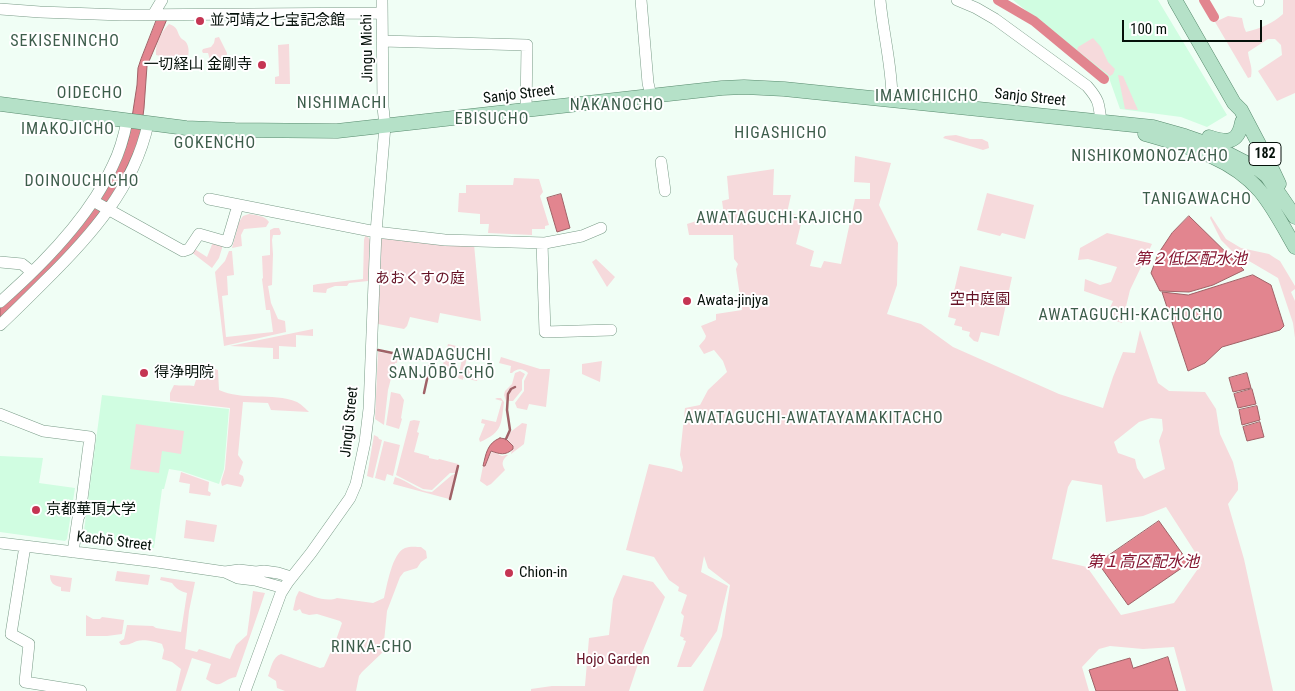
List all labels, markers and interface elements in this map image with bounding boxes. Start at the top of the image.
scale bar [1125,10,1265,42]
place label: 並河靖之七宝記念館 [210,12,345,30]
street label: Jingu Michi [358,14,378,82]
marker: 並河靖之七宝記念館 [194,15,206,27]
text: 100 m [1130,20,1167,38]
district label: SEKISENINCHO [9,32,121,52]
place label: 一切経山 金剛寺 [144,56,252,74]
marker: 一切経山 金剛寺 [256,59,268,71]
street label: Sanjo Street [482,82,556,108]
district label: OIDECHO [56,84,124,104]
street label: Sanjo Street [993,85,1067,111]
district label: IMAMICHICHO [874,87,980,107]
district label: NISHIMACHI [296,94,388,114]
district label: NAKANOCHO [569,96,665,116]
district label: EBISUCHO [454,110,530,130]
district label: IMAKOJICHO [20,120,116,140]
district label: HIGASHICHO [733,124,829,144]
district label: GOKENCHO [173,134,257,154]
road number: 182 [1249,142,1281,166]
district label: NISHIKOMONOZACHO [1069,147,1231,167]
district label: DOINOUCHICHO [23,172,141,192]
district label: TANIGAWACHO [1141,190,1253,210]
district label: AWATAGUCHI-KAJICHO [694,209,866,229]
water label: 第２低区配水池 [1135,250,1247,270]
park label: あおくすの庭 [375,270,465,288]
park label: 空中庭園 [950,291,1010,309]
place label: Awata-jinjya [697,292,768,310]
marker: Awata-jinjya [681,295,693,307]
district label: AWATAGUCHI-KACHOCHO [1036,306,1226,326]
district label: AWADAGUCHI SANJŌBŌ-CHŌ [387,346,497,384]
place label: 得浄明院 [154,364,214,382]
marker: 得浄明院 [138,367,150,379]
street label: Jingū Street [337,386,363,458]
district label: AWATAGUCHI-AWATAYAMAKITACHO [681,409,947,429]
place label: 京都華頂大学 [46,501,136,519]
marker: 京都華頂大学 [30,504,42,516]
street label: Kachō Street [75,528,153,556]
water label: 第１高区配水池 [1087,553,1199,573]
place label: Chion-in [519,564,567,582]
marker: Chion-in [503,567,515,579]
district label: RINKA-CHO [330,638,414,658]
park label: Hojo Garden [576,651,650,669]

